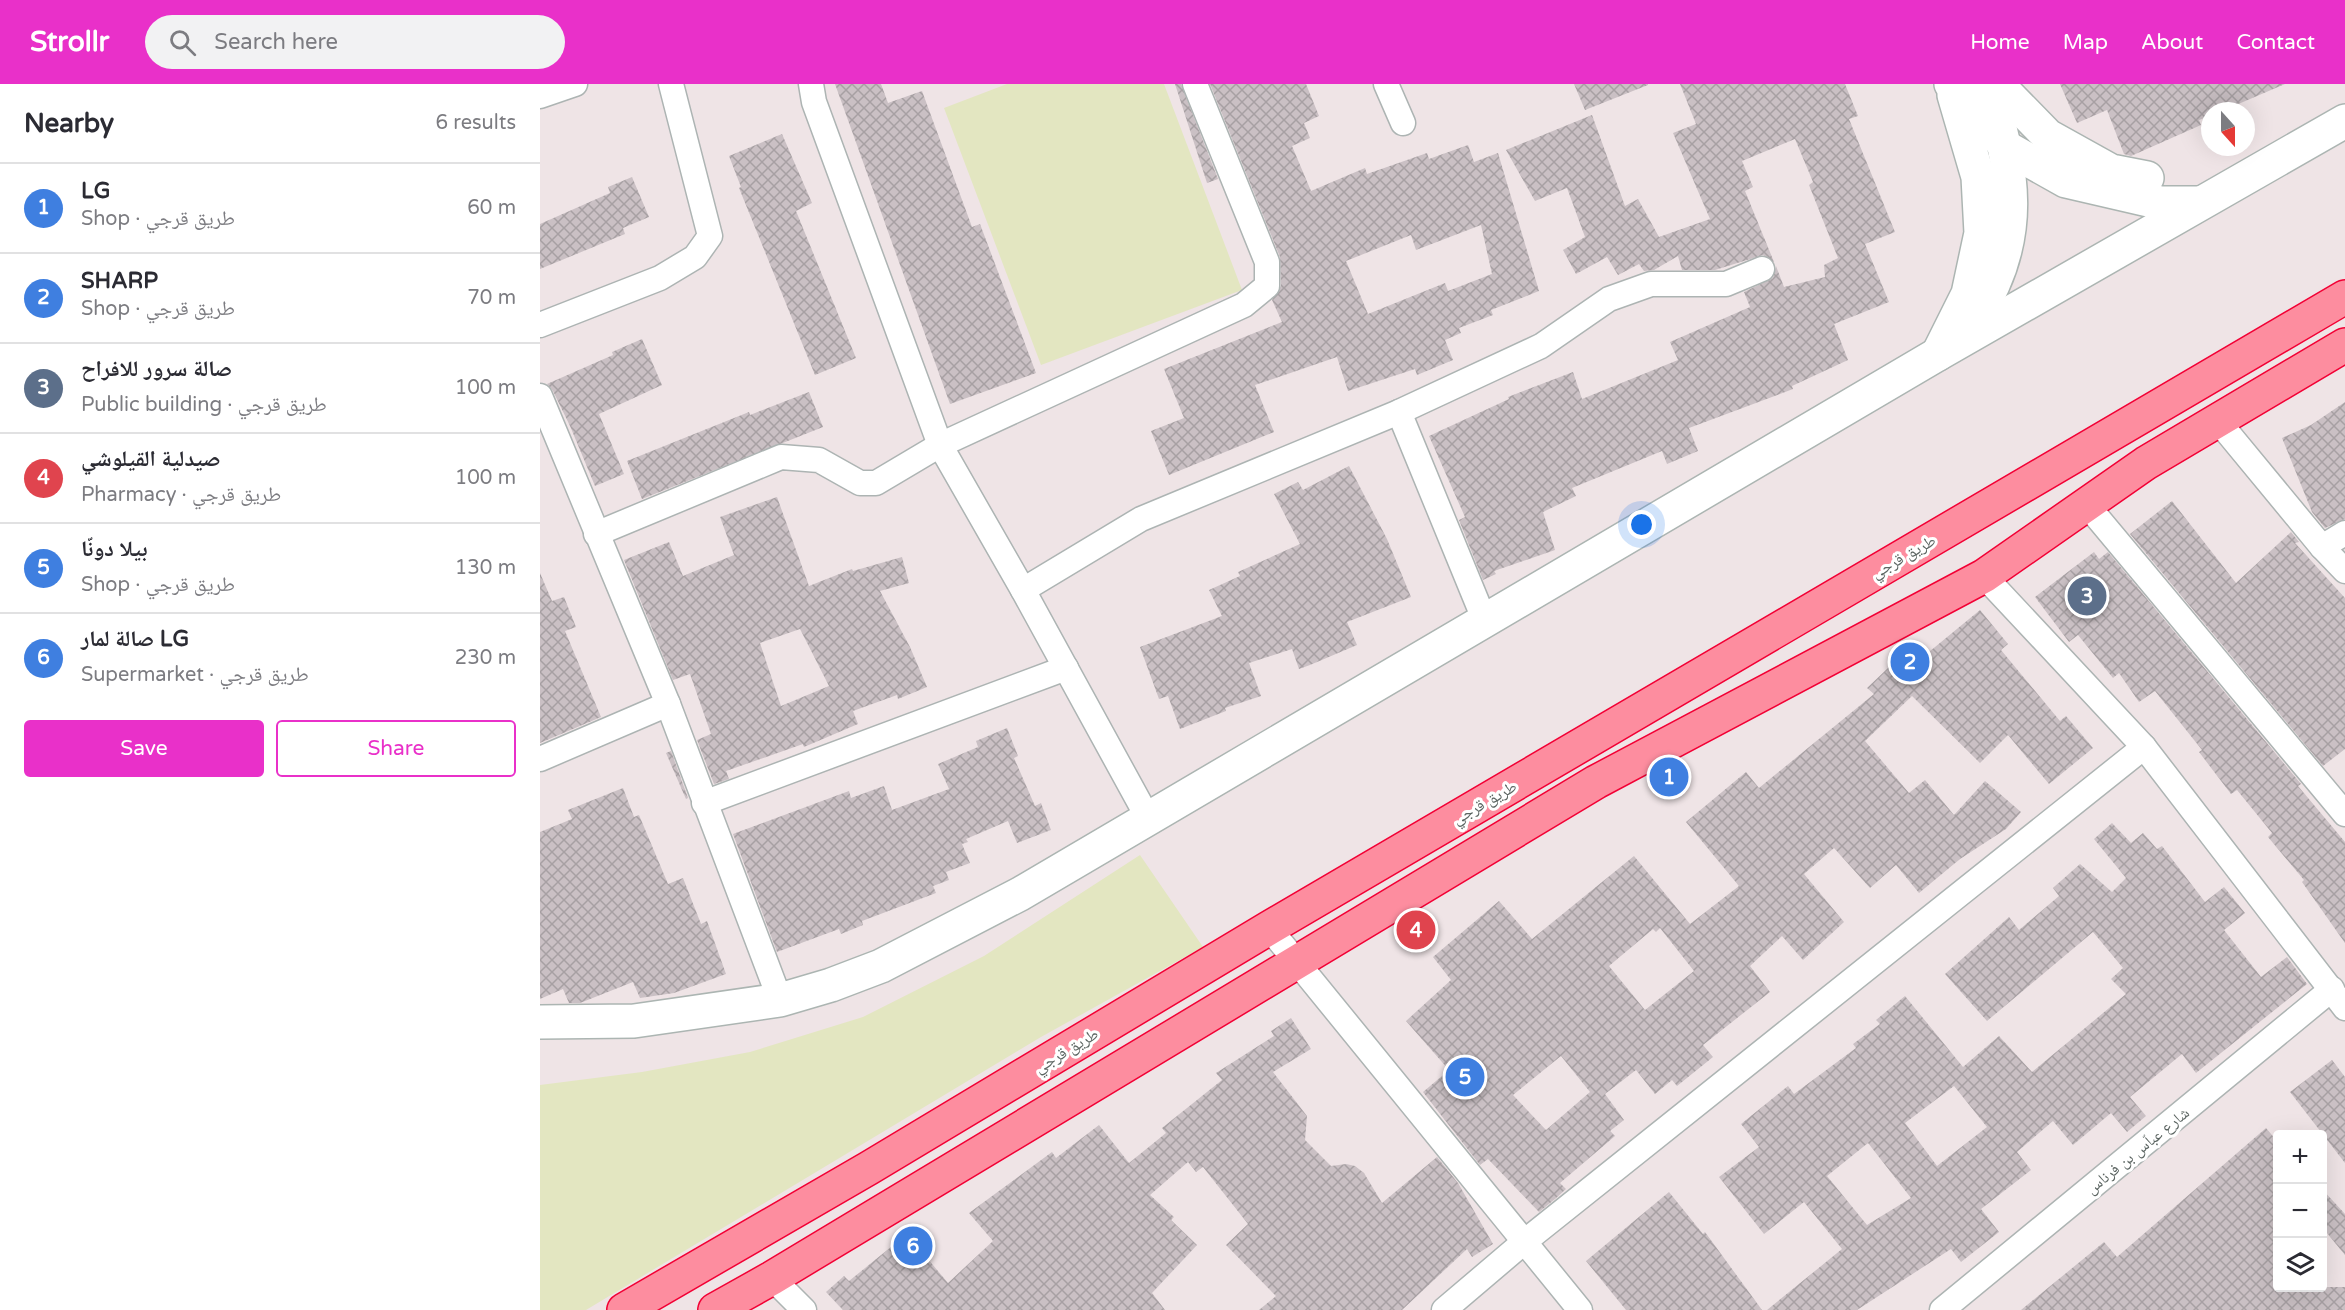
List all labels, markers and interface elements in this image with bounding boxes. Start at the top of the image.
search box [145,15,565,69]
text: Strollr [30,25,109,59]
icon: search [166,26,199,59]
text: Search here [214,29,338,55]
text: Home [1970,30,2030,55]
text: Map [2063,30,2108,55]
text: About [2141,30,2203,55]
text: Contact [2236,30,2315,55]
north arrow [2201,102,2255,156]
text: Nearby [24,108,114,139]
text: 6 results [436,111,516,135]
text: LG [81,178,110,204]
text: 1 [37,196,50,220]
text: 60 m [467,196,516,220]
text: Shop · طريق قرجي [81,207,235,231]
text: SHARP [81,268,158,294]
text: 2 [37,286,50,310]
text: 70 m [467,286,516,310]
text: Shop · طريق قرجي [81,297,235,321]
text: صالة سرور للافراح [81,356,232,382]
text: 3 [37,376,50,400]
text: 100 m [455,376,516,400]
text: Public building · طريق قرجي [81,393,327,417]
text: صيدلية القيلوشي [81,446,220,472]
text: 4 [37,466,50,490]
text: 100 m [455,466,516,490]
text: Pharmacy · طريق قرجي [81,483,281,507]
your location [1627,510,1656,539]
street label: طريق قرجي [1868,530,1940,585]
text: بيلا دونّا [81,536,147,562]
text: 5 [37,556,50,580]
text: 130 m [455,556,516,580]
text: Shop · طريق قرجي [81,573,235,597]
pin: 3 [2068,574,2106,618]
text: صالة لمار LG [81,626,189,652]
pin: 2 [1890,640,1930,684]
text: 6 [37,646,50,670]
text: 230 m [455,646,516,670]
text: Supermarket · طريق قرجي [81,663,309,687]
button: Save [24,720,264,777]
button: Share [276,720,516,777]
pin: 1 [1650,754,1688,800]
street label: طريق قرجي [1449,776,1521,831]
pin: 4 [1396,908,1436,952]
street label: طريق قرجي [1031,1024,1103,1080]
pin: 5 [1446,1054,1484,1100]
street label: شارع عباّس بن فرناس [2082,1103,2193,1199]
map controls [2273,1130,2327,1292]
button: + [2273,1130,2327,1184]
button: − [2273,1184,2327,1238]
pin: 6 [894,1224,932,1268]
button: layers [2273,1238,2327,1292]

